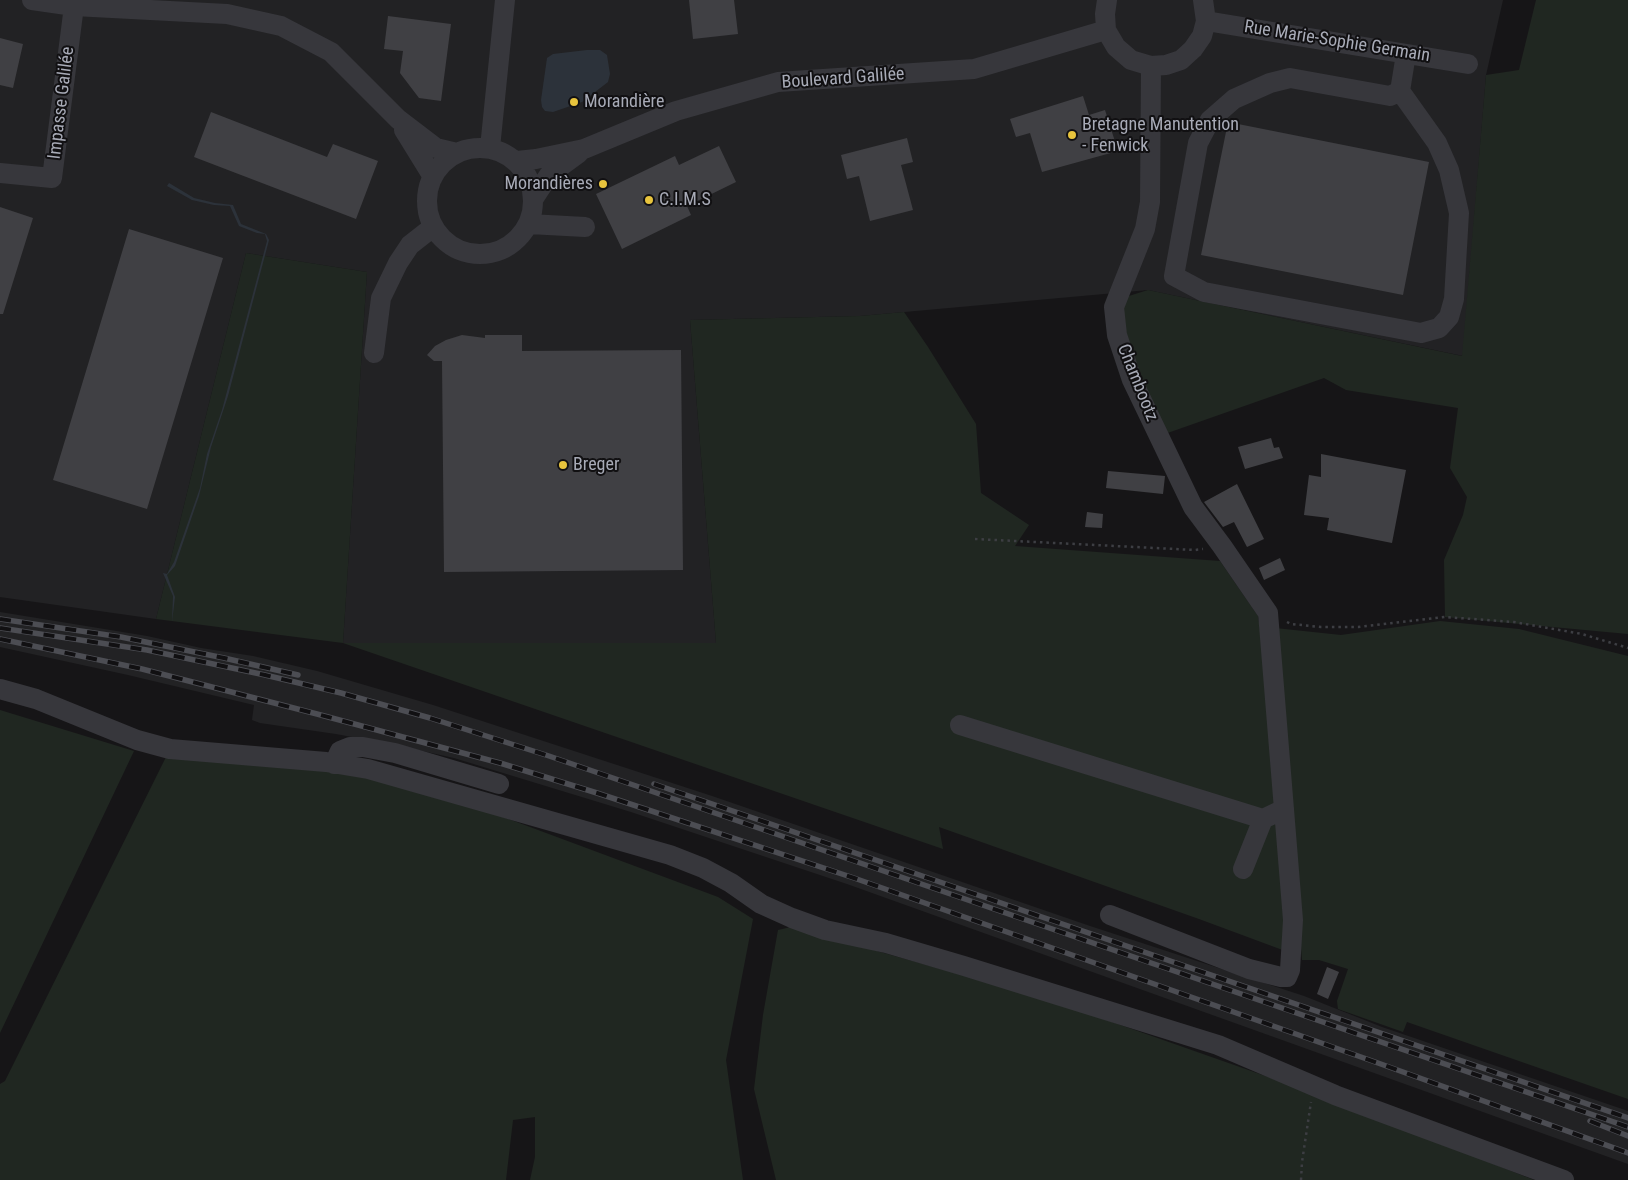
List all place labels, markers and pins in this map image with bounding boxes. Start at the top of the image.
place label: Morandière [584,91,664,113]
marker: Morandière [568,96,580,108]
place label: Bretagne Manutention - Fenwick [1082,114,1239,156]
marker: Bretagne Manutention - Fenwick [1066,129,1078,141]
place label: Morandières [504,173,593,195]
marker: Morandières [597,178,609,190]
place label: C.I.M.S [659,189,711,211]
marker: C.I.M.S [643,194,655,206]
place label: Breger [573,454,619,476]
marker: Breger [557,459,569,471]

